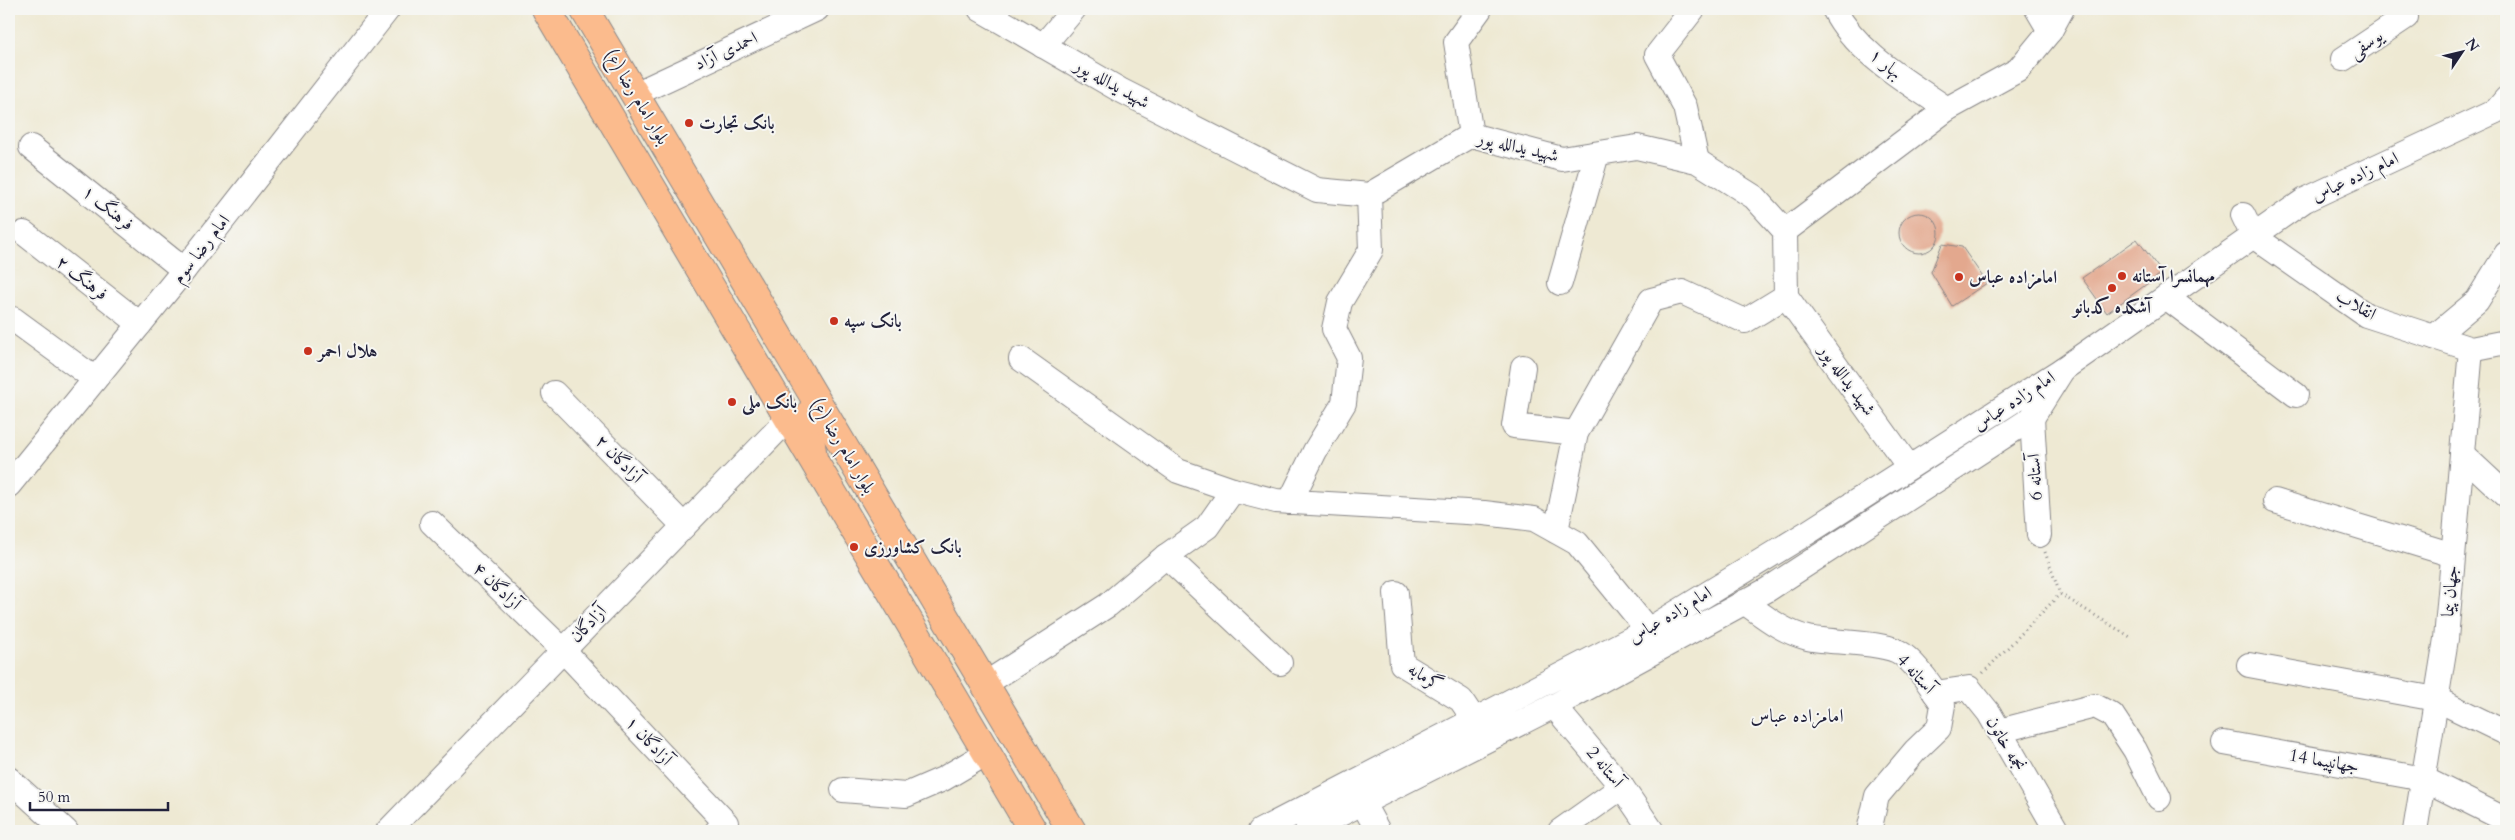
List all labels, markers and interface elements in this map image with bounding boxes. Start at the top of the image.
street label: یوسفی [2344,23,2389,64]
street label: احمدی آزاد [690,25,762,77]
north arrow [2438,28,2488,78]
text: N [2461,34,2484,55]
street label: بهار ۱ [1864,43,1908,85]
street label: بلوار امام رضا (ع) [596,44,675,151]
street label: شهید یدالله پور [1068,52,1154,115]
place label: بانک تجارت [699,111,775,136]
marker: بانک تجارت [683,117,695,129]
street label: شهید یدالله پور [1473,125,1561,168]
street label: امام زاده عباس [2307,146,2404,211]
street label: فرهنگ ۱ [77,179,139,237]
street label: امام رضا سوم [166,209,238,291]
street label: فرهنگ ۲ [51,250,113,306]
place label: مهمانسرا آستانه [2132,264,2215,289]
place label: امامزاده عباس [1969,265,2057,290]
marker: مهمانسرا آستانه [2116,270,2128,282]
marker: امامزاده عباس [1953,271,1965,283]
marker: آشکده کدبانو [2106,282,2118,294]
street label: انقلاب [2331,283,2381,327]
place label: آشکده کدبانو [2071,295,2153,320]
place label: بانک سپه [844,309,902,334]
marker: بانک سپه [828,315,840,327]
street label: شهید یدالله پور [1811,338,1881,421]
place label: هلال احمر [316,339,377,364]
marker: هلال احمر [302,345,314,357]
street label: امام زاده عباس [1968,365,2062,439]
place label: بانک ملی [741,390,797,416]
street label: بلوار امام رضا (ع) [802,393,881,500]
marker: بانک ملی [726,396,738,408]
street label: آزادگان ۲ [589,429,650,490]
street label: آستانه 6 [2021,451,2049,501]
place label: بانک کشاورزی [864,535,962,560]
marker: بانک کشاورزی [848,541,860,553]
street label: آزادگان ۴ [467,556,528,617]
street label: جهان پیما [2435,564,2465,618]
street label: امام زاده عباس [1623,580,1718,652]
street label: آزادگان [564,598,614,648]
street label: آستانه 4 [1891,648,1943,701]
street label: گرمابه [1403,657,1447,697]
district label: امامزاده عباس [1750,703,1844,729]
street label: آزادگان ۱ [620,711,680,773]
street label: نجمه خاتون [1980,711,2032,777]
street label: آستانه 2 [1580,741,1631,795]
street label: جهانپیما 14 [2287,743,2361,779]
scale bar [30,780,168,812]
text: 50 m [38,787,70,807]

